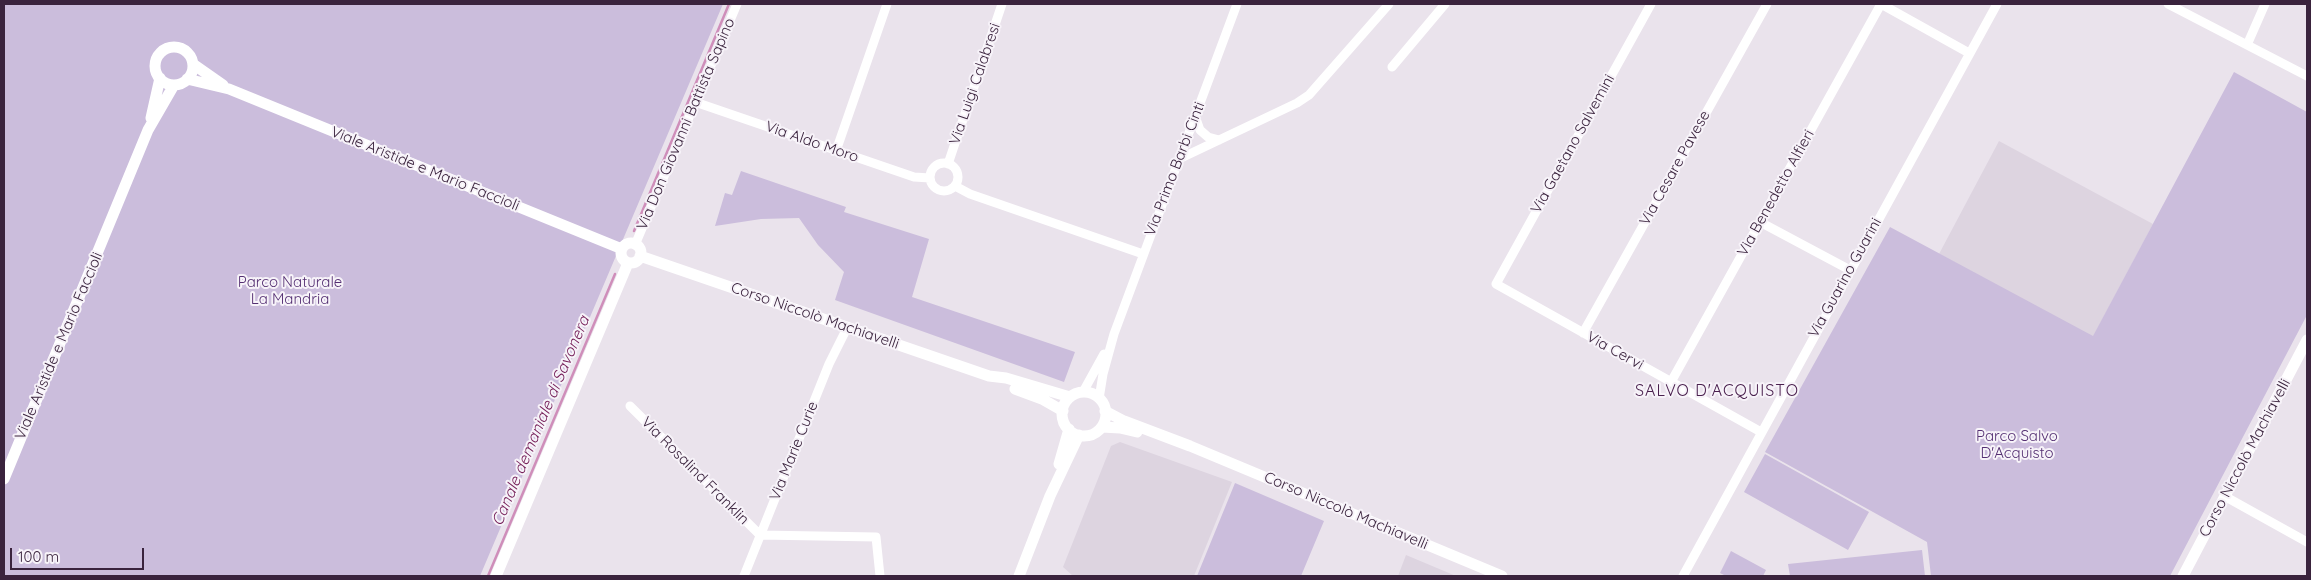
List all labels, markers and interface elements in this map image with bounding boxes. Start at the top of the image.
street label: Via Don Giovanni Battista Sapino [633,15,739,233]
street label: Via Luigi Calabresi [946,21,1004,147]
street label: Via Gaetano Salvemini [1527,71,1619,217]
street label: Via Primo Barbi Cinti [1141,99,1209,239]
street label: Via Cesare Pavese [1636,107,1714,229]
street label: Via Aldo Moro [763,118,861,166]
street label: Viale Aristide e Mario Faccioli [328,123,522,215]
street label: Via Benedetto Alfieri [1734,127,1818,259]
street label: Via Guarino Guarini [1805,215,1885,341]
street label: Viale Aristide e Mario Faccioli [11,250,107,442]
park label: Parco Naturale La Mandria [238,273,342,308]
street label: Corso Niccolò Machiavelli [729,279,901,353]
water label: Canale demaniale di Savonera [488,313,594,529]
street label: Via Cervi [1583,328,1647,374]
street label: Corso Niccolò Machiavelli [2196,376,2294,540]
district label: SALVO D'ACQUISTO [1633,381,1801,401]
street label: Via Marie Curie [766,399,822,503]
street label: Via Rosalind Franklin [637,413,753,529]
park label: Parco Salvo D'Acquisto [1976,427,2058,462]
street label: Corso Niccolò Machiavelli [1261,468,1431,554]
scale bar [12,538,146,570]
text: 100 m [18,547,59,566]

